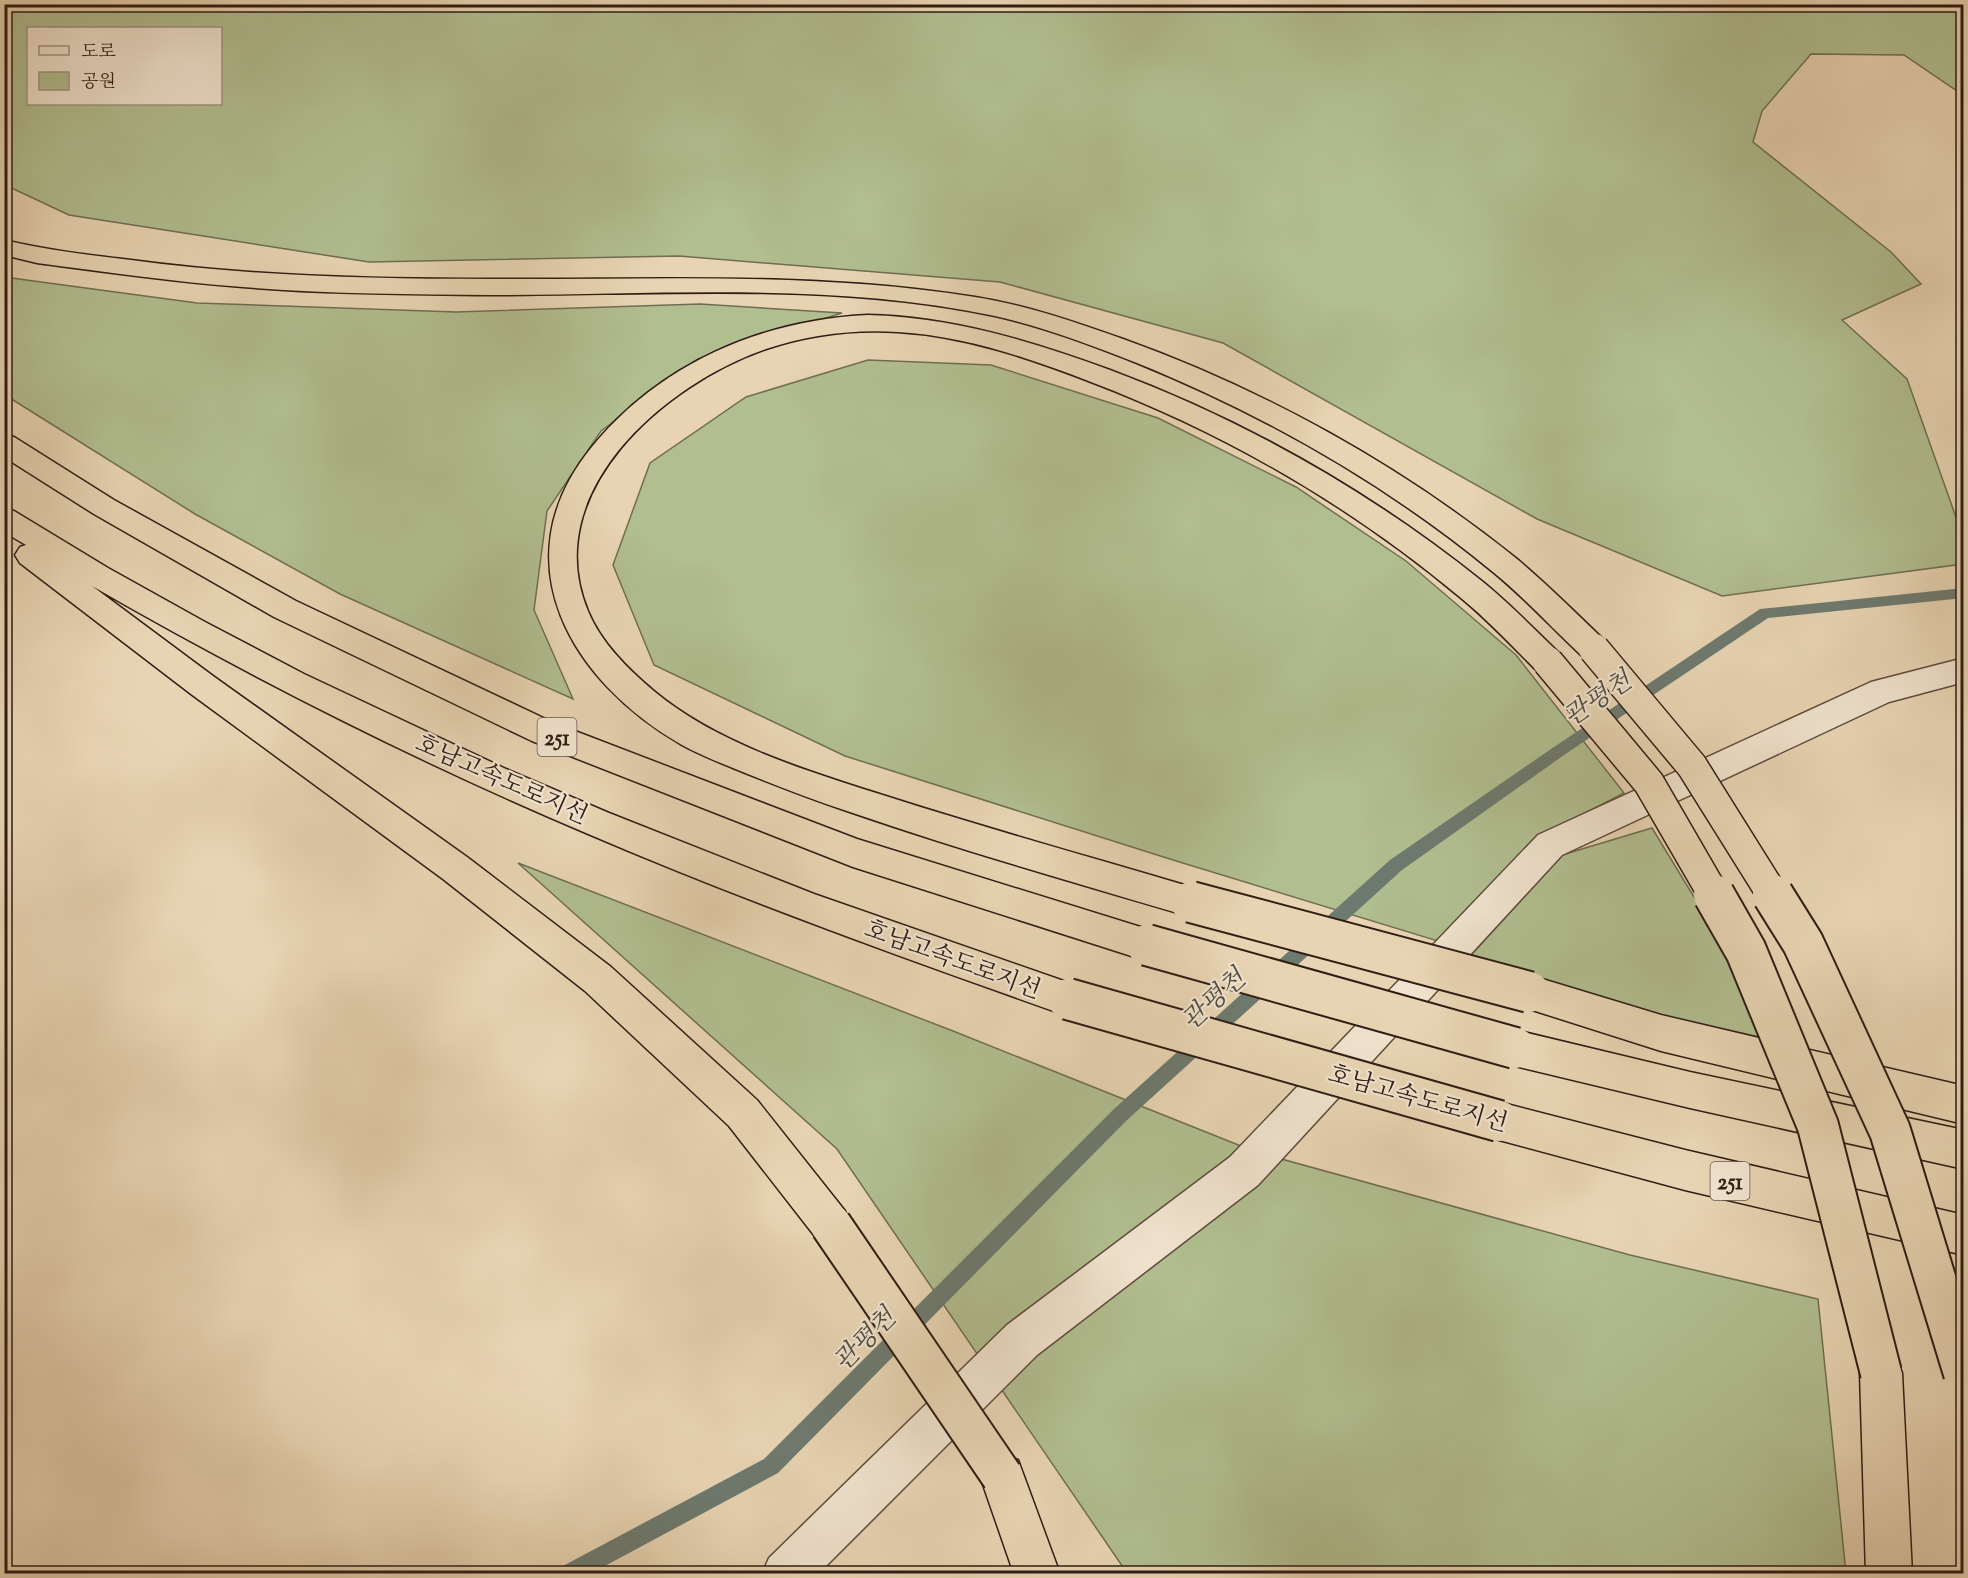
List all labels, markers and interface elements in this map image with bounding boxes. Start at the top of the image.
legend [27,27,222,105]
text: 도로 [81,40,116,66]
text: 공원 [81,70,116,96]
water label: 관평천 [1557,663,1642,736]
road number: 251 [538,718,576,756]
street label: 호남고속도로지선 [410,728,593,834]
street label: 호남고속도로지선 [859,913,1045,1009]
water label: 관평천 [1174,961,1256,1040]
street label: 호남고속도로지선 [1324,1058,1511,1142]
road number: 251 [1710,1162,1750,1200]
water label: 관평천 [826,1300,907,1380]

